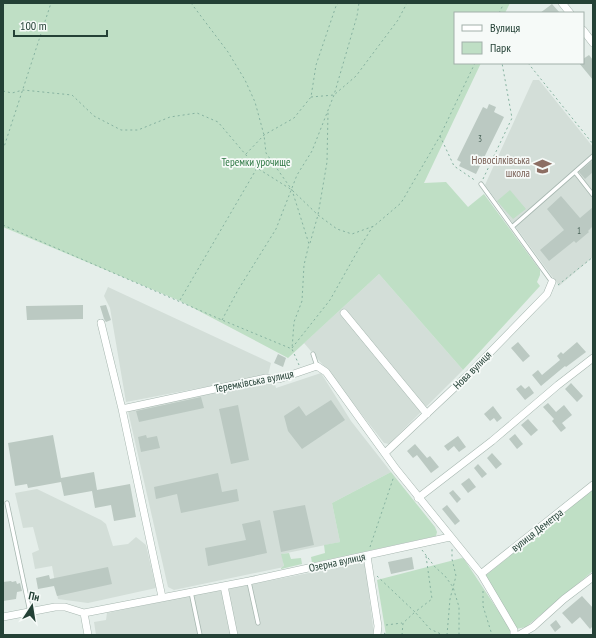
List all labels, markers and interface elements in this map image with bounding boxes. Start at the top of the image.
scale bar [14,12,107,38]
legend [454,12,584,64]
text: 100 m [20,18,47,33]
text: Вулиця [490,20,520,35]
text: Парк [490,40,511,55]
house number: 3 [478,133,482,144]
place label: Новосілківська школа [472,153,530,180]
park label: Теремки урочище [222,155,291,169]
school or university icon: Новосілківська школа [533,156,553,176]
house number: 1 [577,225,581,236]
street label: Нова вулиця [450,348,494,392]
street label: Теремківська вулиця [213,366,295,396]
street label: вулиця Деметра [508,505,566,555]
street label: Озерна вулиця [307,549,367,575]
north arrow [12,586,52,626]
text: Пн [27,588,41,604]

